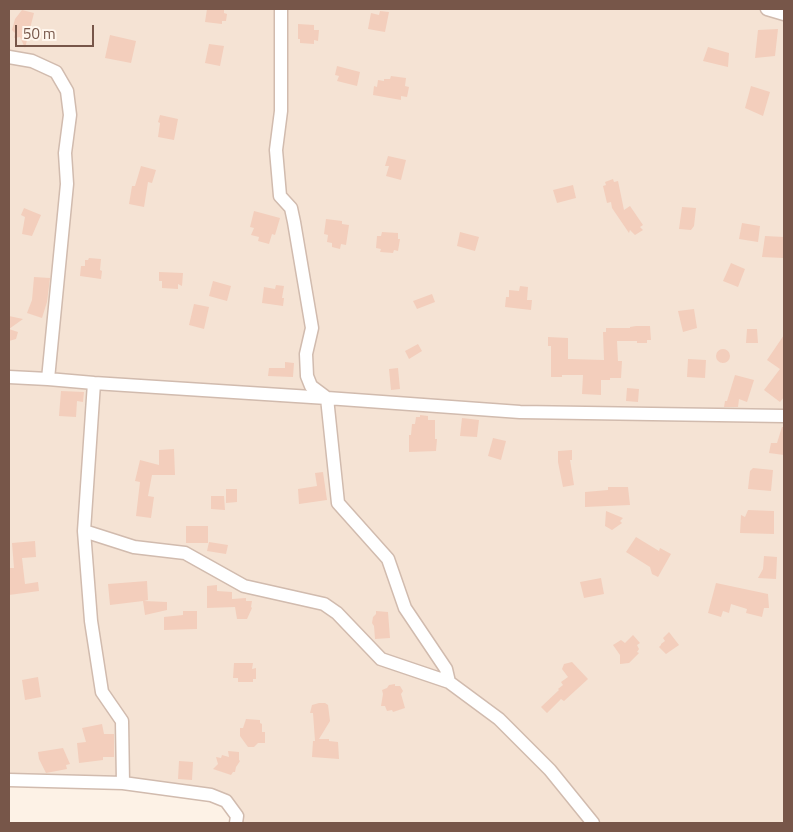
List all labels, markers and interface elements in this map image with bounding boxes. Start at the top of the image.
scale bar [18,15,96,47]
text: 50 m [23,22,56,45]

